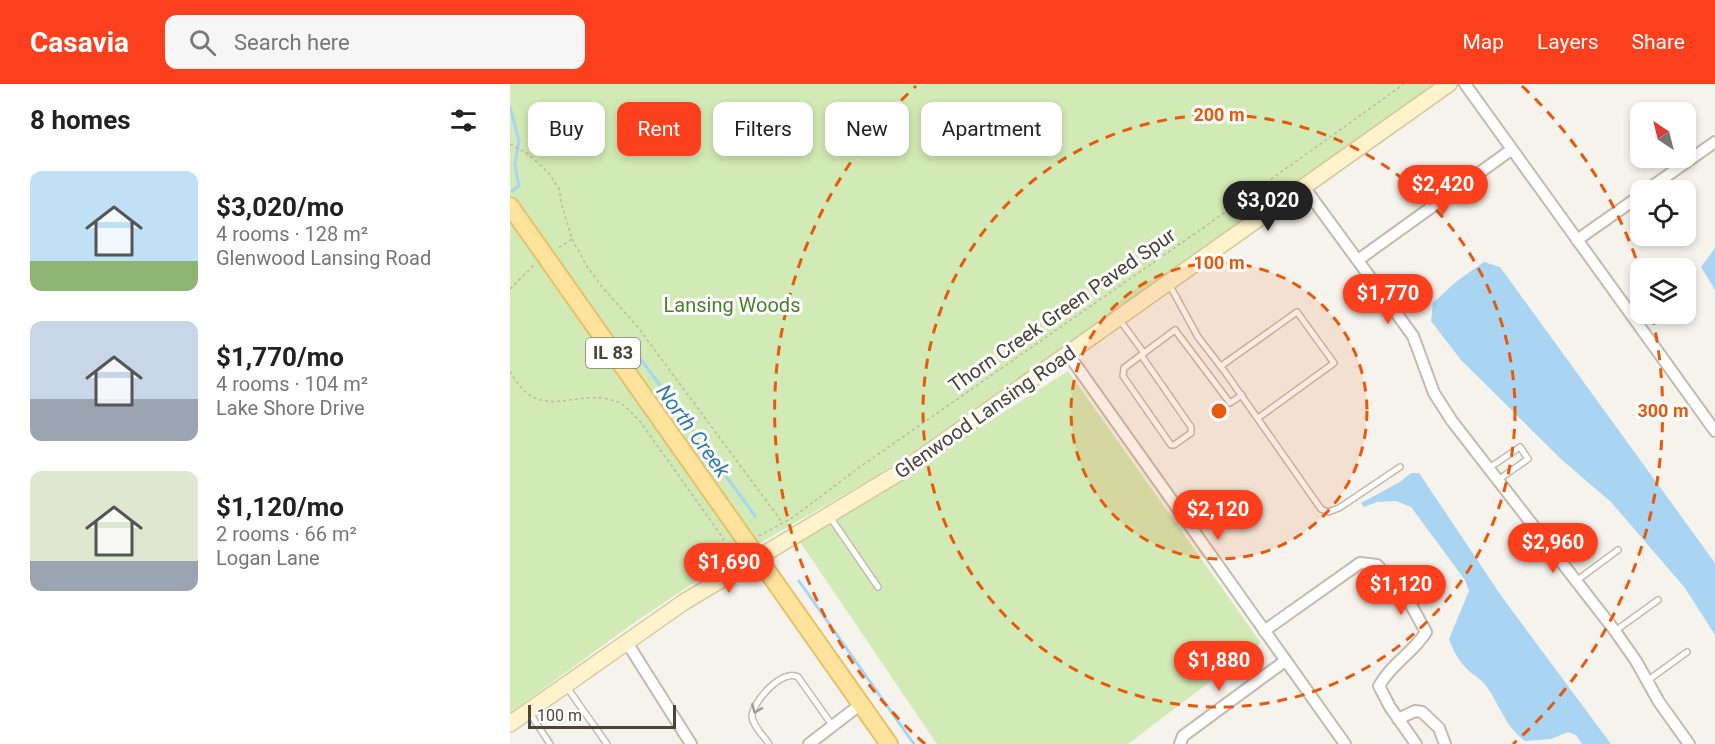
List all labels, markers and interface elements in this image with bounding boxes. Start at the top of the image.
search box [165,15,585,69]
text: Casavia [30,26,129,59]
icon: search [186,26,219,59]
text: Search here [234,30,350,55]
text: Map [1462,30,1504,54]
text: Layers [1537,30,1598,54]
text: Share [1631,30,1685,54]
chip: Buy [528,102,605,156]
chip: Rent [617,102,701,156]
chip: Filters [713,102,813,156]
chip: New [825,102,909,156]
chip: Apartment [921,102,1062,156]
north arrow [1630,102,1696,168]
map controls [1630,102,1696,324]
icon: filters [447,104,480,137]
text: 200 m [1193,104,1245,125]
text: 8 homes [30,105,131,135]
pin: $2,420 [1394,165,1492,216]
text: $2,420 [1412,172,1474,196]
button: locate [1630,180,1696,246]
pin: $3,020 [1219,181,1317,232]
text: $3,020 [1237,188,1299,212]
text: $3,020/mo [216,192,344,222]
icon: home [78,195,150,267]
text: 4 rooms · 128 m² [216,222,368,246]
street label: Thorn Creek Green Paved Spur [944,222,1180,398]
text: Glenwood Lansing Road [216,246,431,270]
text: 100 m [1193,252,1245,273]
button: layers [1630,258,1696,324]
pin: $1,770 [1339,274,1437,325]
text: $1,770 [1357,281,1419,305]
park label: Lansing Woods [664,293,800,317]
road number: IL 83 [586,338,640,368]
street label: Glenwood Lansing Road [890,340,1080,484]
text: $1,770/mo [216,342,344,372]
icon: home [78,345,150,417]
text: 4 rooms · 104 m² [216,372,368,396]
water label: North Creek [651,380,735,482]
text: Lake Shore Drive [216,396,365,420]
text: 300 m [1637,400,1689,421]
centre of rings [1209,401,1229,421]
pin: $2,120 [1169,490,1267,541]
text: $1,120/mo [216,492,344,522]
icon: home [78,495,150,567]
text: $2,120 [1187,497,1249,521]
text: 2 rooms · 66 m² [216,522,357,546]
pin: $2,960 [1504,523,1602,574]
text: $2,960 [1522,530,1584,554]
pin: $1,690 [680,543,778,594]
text: Logan Lane [216,546,320,570]
text: $1,690 [698,550,760,574]
pin: $1,120 [1352,565,1450,616]
text: $1,120 [1370,572,1432,596]
pin: $1,880 [1170,641,1268,692]
text: $1,880 [1188,648,1250,672]
scale bar [528,702,676,730]
one-way arrow [751,702,763,713]
text: 100 m [537,706,582,725]

